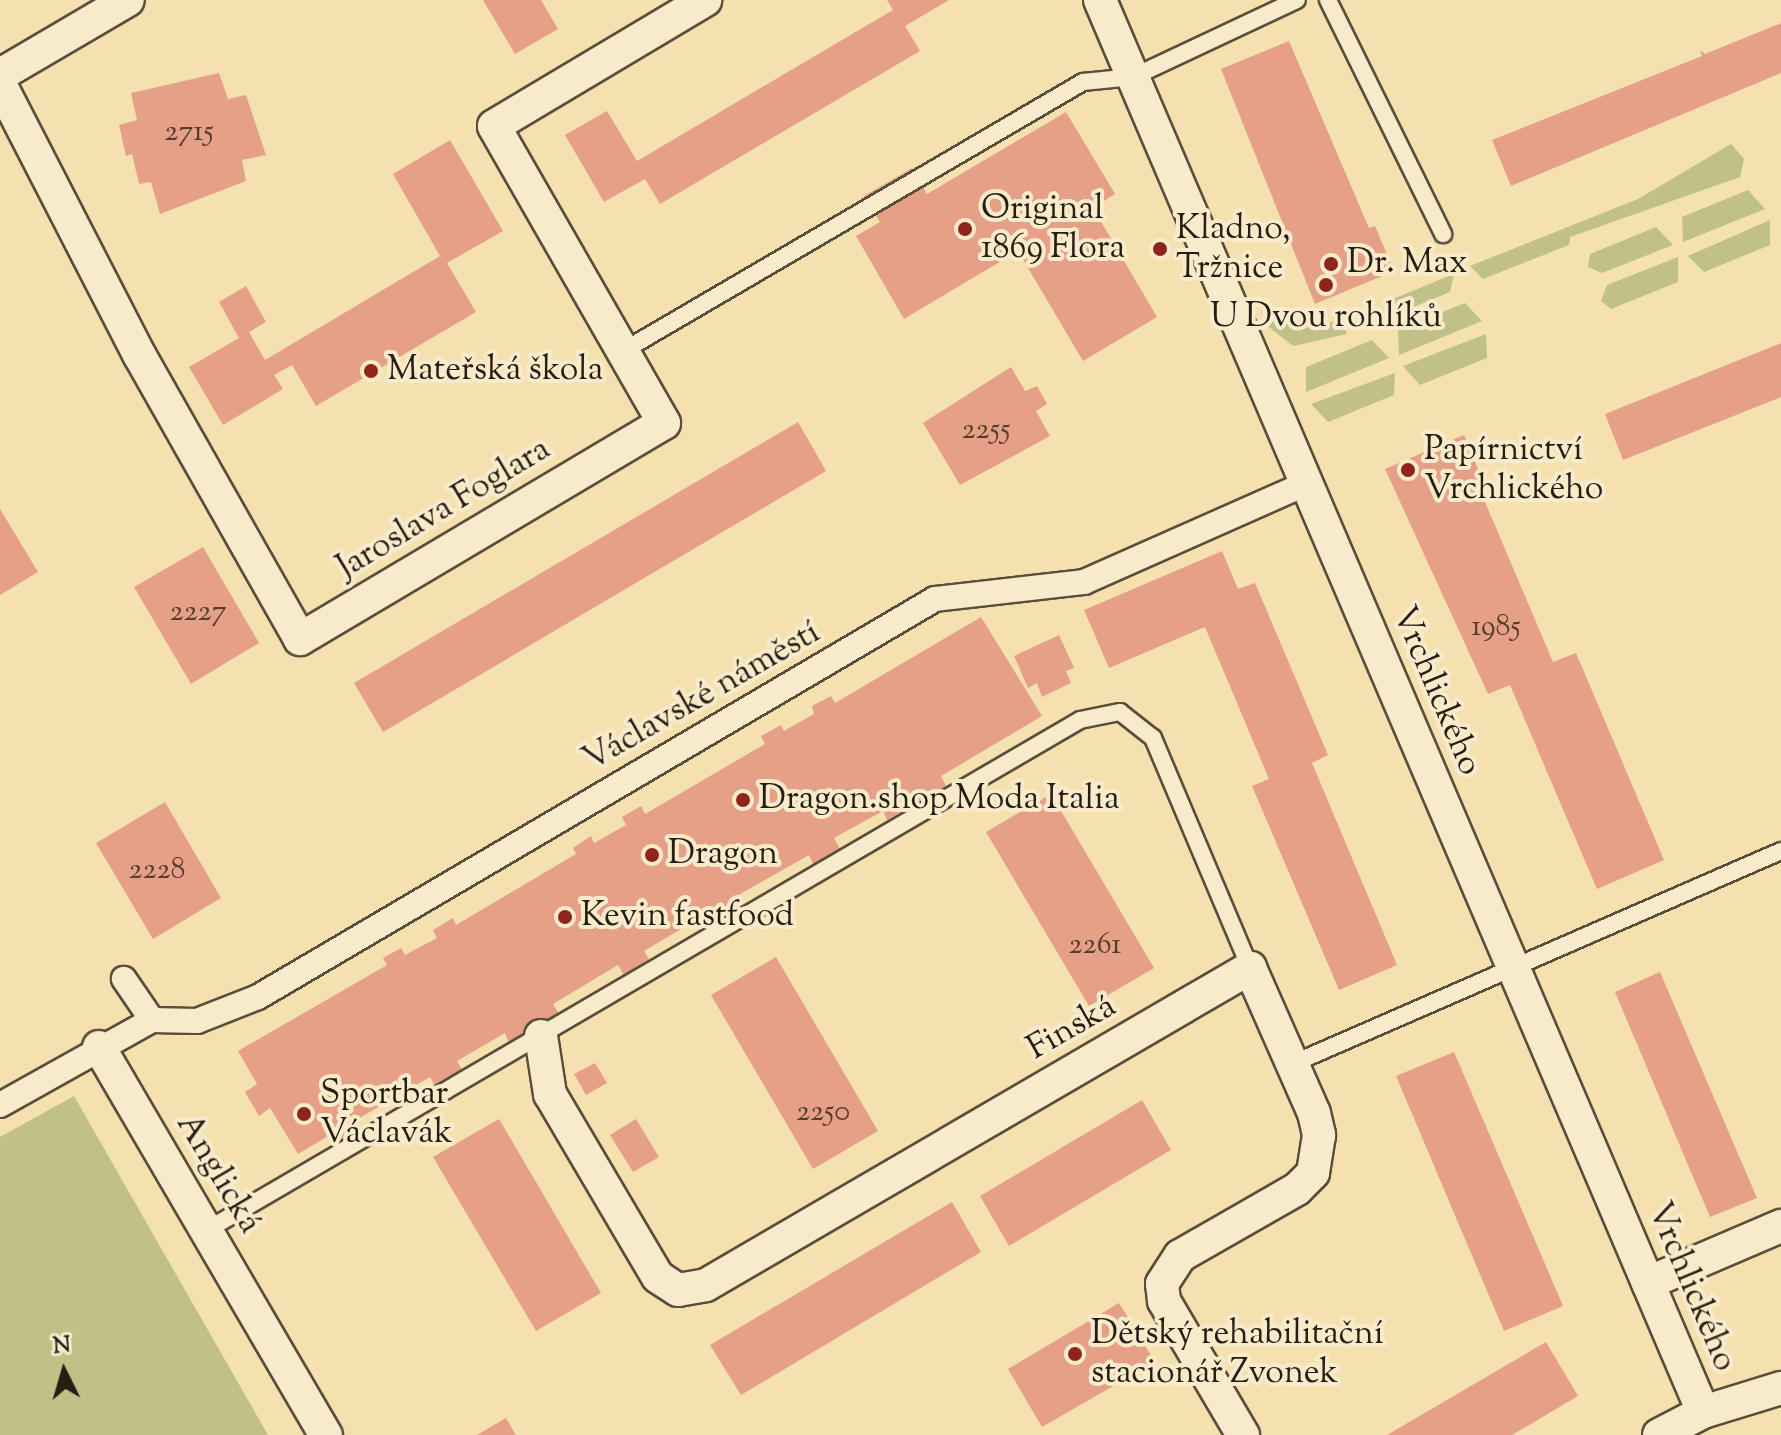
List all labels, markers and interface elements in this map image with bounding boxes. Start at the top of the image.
house number: 2715 [164,115,214,151]
place label: Original 1869 Flora [981,189,1125,268]
place label: Kladno, Tržnice [1176,209,1290,288]
marker: Original 1869 Flora [956,220,974,238]
marker: Kladno, Tržnice [1151,240,1169,258]
place label: Dr. Max [1347,244,1468,284]
marker: Dr. Max [1322,255,1340,273]
marker: U Dvou rohlíků [1317,276,1335,294]
place label: U Dvou rohlíků [1210,298,1442,338]
place label: Mateřská škola [387,351,603,391]
marker: Mateřská škola [362,362,380,380]
house number: 2255 [962,413,1010,449]
street label: Jaroslava Foglara [330,429,558,589]
place label: Papírnictví Vrchlického [1424,430,1603,510]
marker: Papírnictví Vrchlického [1399,461,1417,479]
house number: 2227 [169,595,227,631]
street label: Vrchlického [1382,601,1490,781]
house number: 1985 [1471,610,1521,646]
street label: Václavské náměstí [576,613,828,781]
place label: Dragon.shop Moda Italia [759,780,1120,820]
marker: Dragon.shop Moda Italia [734,791,752,809]
place label: Dragon [668,835,778,875]
marker: Dragon [643,846,661,864]
house number: 2228 [128,853,186,889]
place label: Kevin fastfood [581,897,794,937]
marker: Kevin fastfood [556,908,574,926]
house number: 2261 [1069,928,1121,964]
street label: Finská [1020,986,1124,1070]
place label: Sportbar Václavák [320,1074,452,1154]
house number: 2250 [796,1095,850,1131]
marker: Sportbar Václavák [295,1105,313,1123]
street label: Anglická [166,1107,270,1241]
street label: Vrchlického [1637,1197,1745,1377]
place label: Dětský rehabilitační stacionář Zvonek [1091,1314,1384,1394]
text: N [52,1330,72,1364]
north arrow [24,1331,104,1411]
marker: Dětský rehabilitační stacionář Zvonek [1066,1345,1084,1363]

